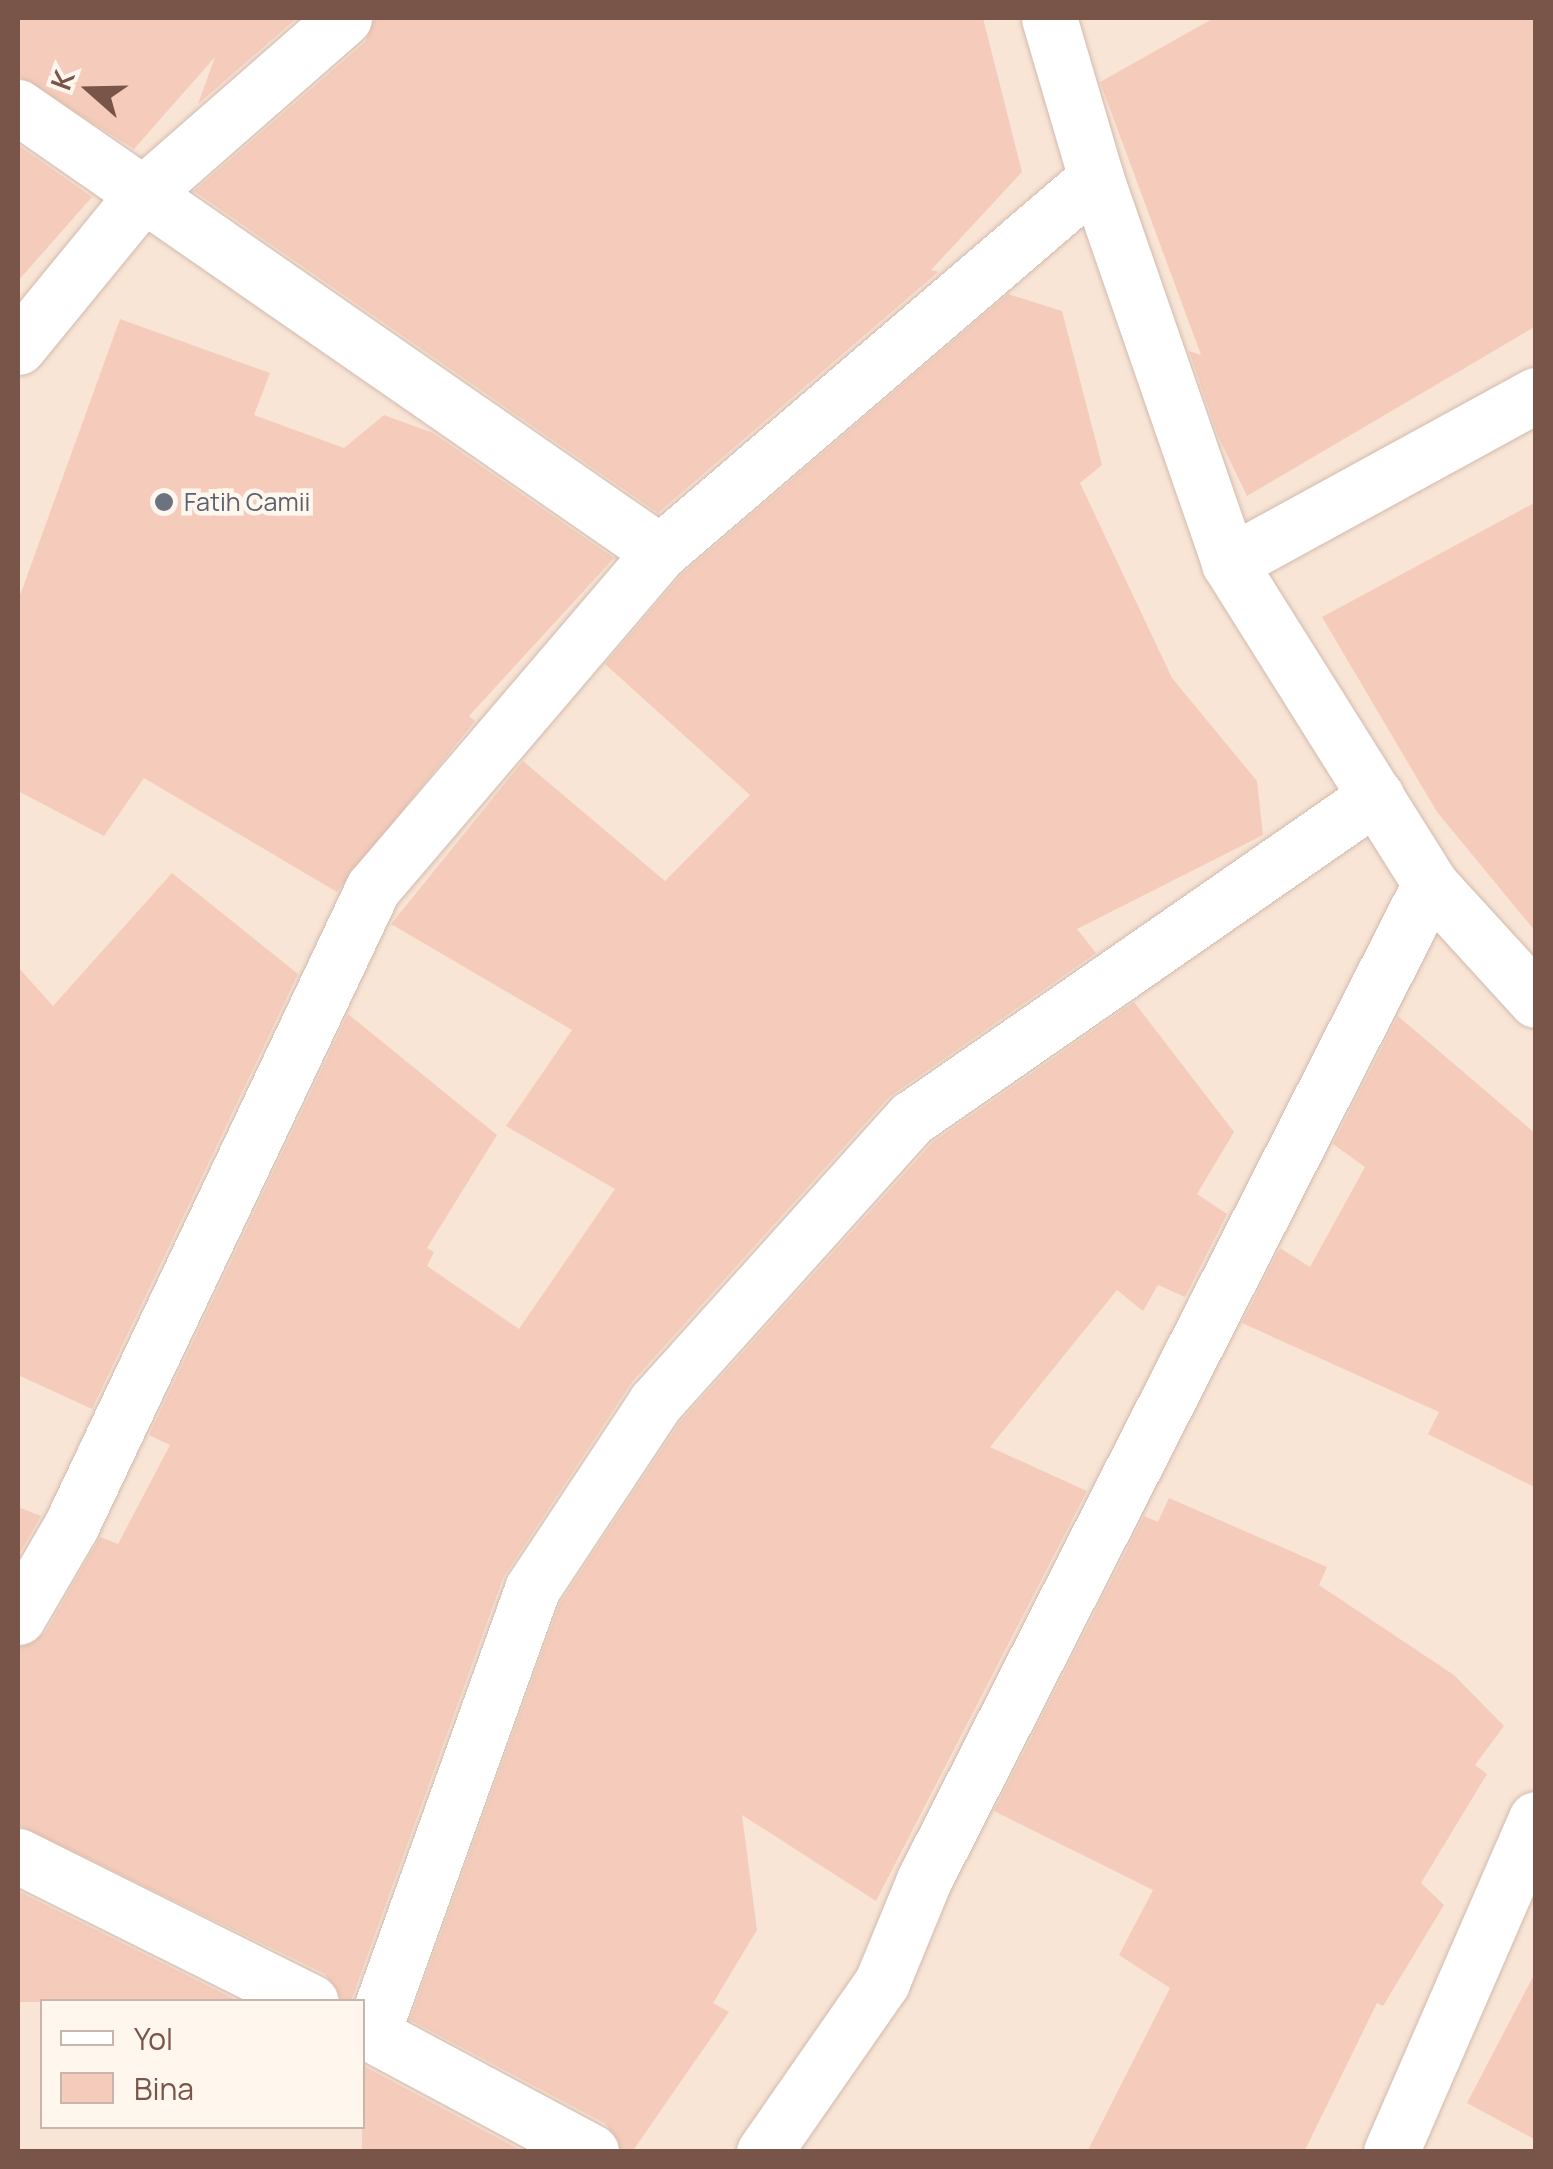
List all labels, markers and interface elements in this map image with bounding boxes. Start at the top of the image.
north arrow [40,40,140,140]
text: K [41,65,83,95]
place label: Fatih Camii [184,487,310,517]
marker: Fatih Camii [153,491,175,513]
legend [40,1999,365,2129]
text: Yol [134,2018,173,2059]
text: Bina [134,2068,194,2109]

